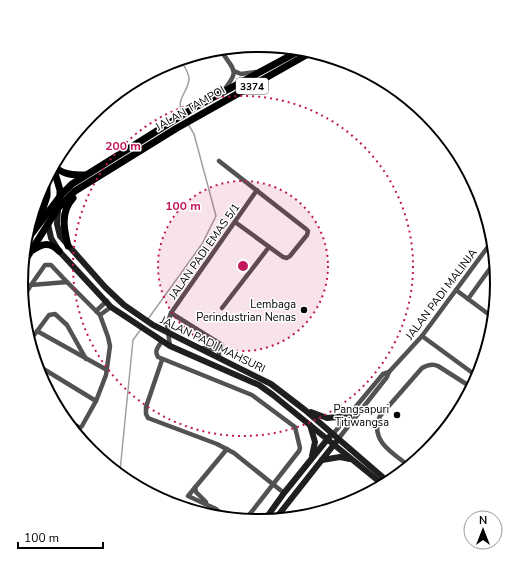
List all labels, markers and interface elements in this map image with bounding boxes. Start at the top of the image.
road number: 3374 [236,78,268,94]
street label: JALAN TAMPOI [152,83,228,135]
text: 200 m [105,138,141,154]
text: 100 m [165,198,201,214]
street label: JALAN PADI EMAS 5/1 [165,200,243,303]
street label: JALAN PADI MALINJA [402,246,481,344]
centre of rings [236,259,250,273]
place label: Lembaga Perindustrian Nenas [196,297,296,325]
marker: Lembaga Perindustrian Nenas [299,305,309,315]
street label: JALAN PADI MAHSURI [157,312,268,376]
place label: Pangsapuri Titiwangsa [334,402,389,430]
marker: Pangsapuri Titiwangsa [392,410,402,420]
north arrow [463,510,503,550]
text: N [479,513,487,528]
scale bar [18,524,103,550]
text: 100 m [24,530,59,546]

